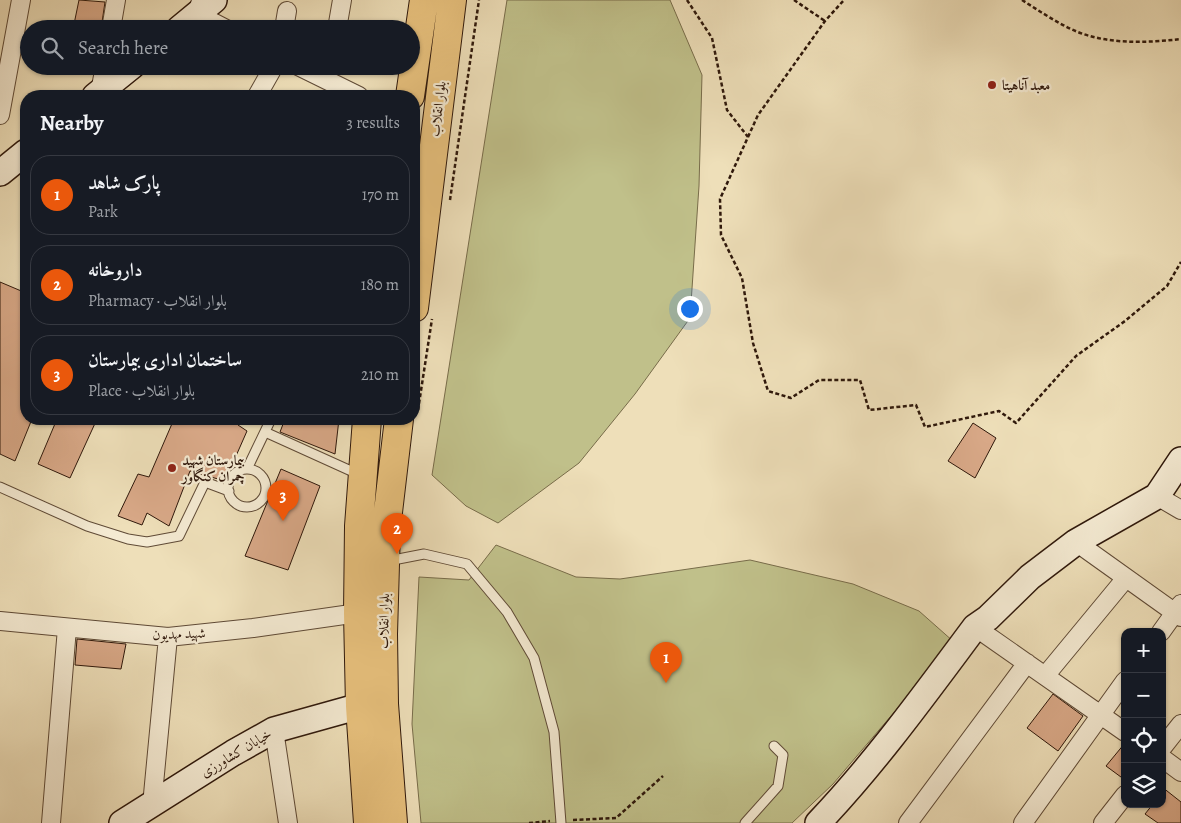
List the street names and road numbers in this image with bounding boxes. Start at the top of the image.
street label: بلوار انقلاب [425,80,451,138]
street label: بلوار انقلاب [374,593,394,649]
street label: شهید مهدیون [152,624,206,644]
street label: خیابان کشاورزی [197,724,275,782]

